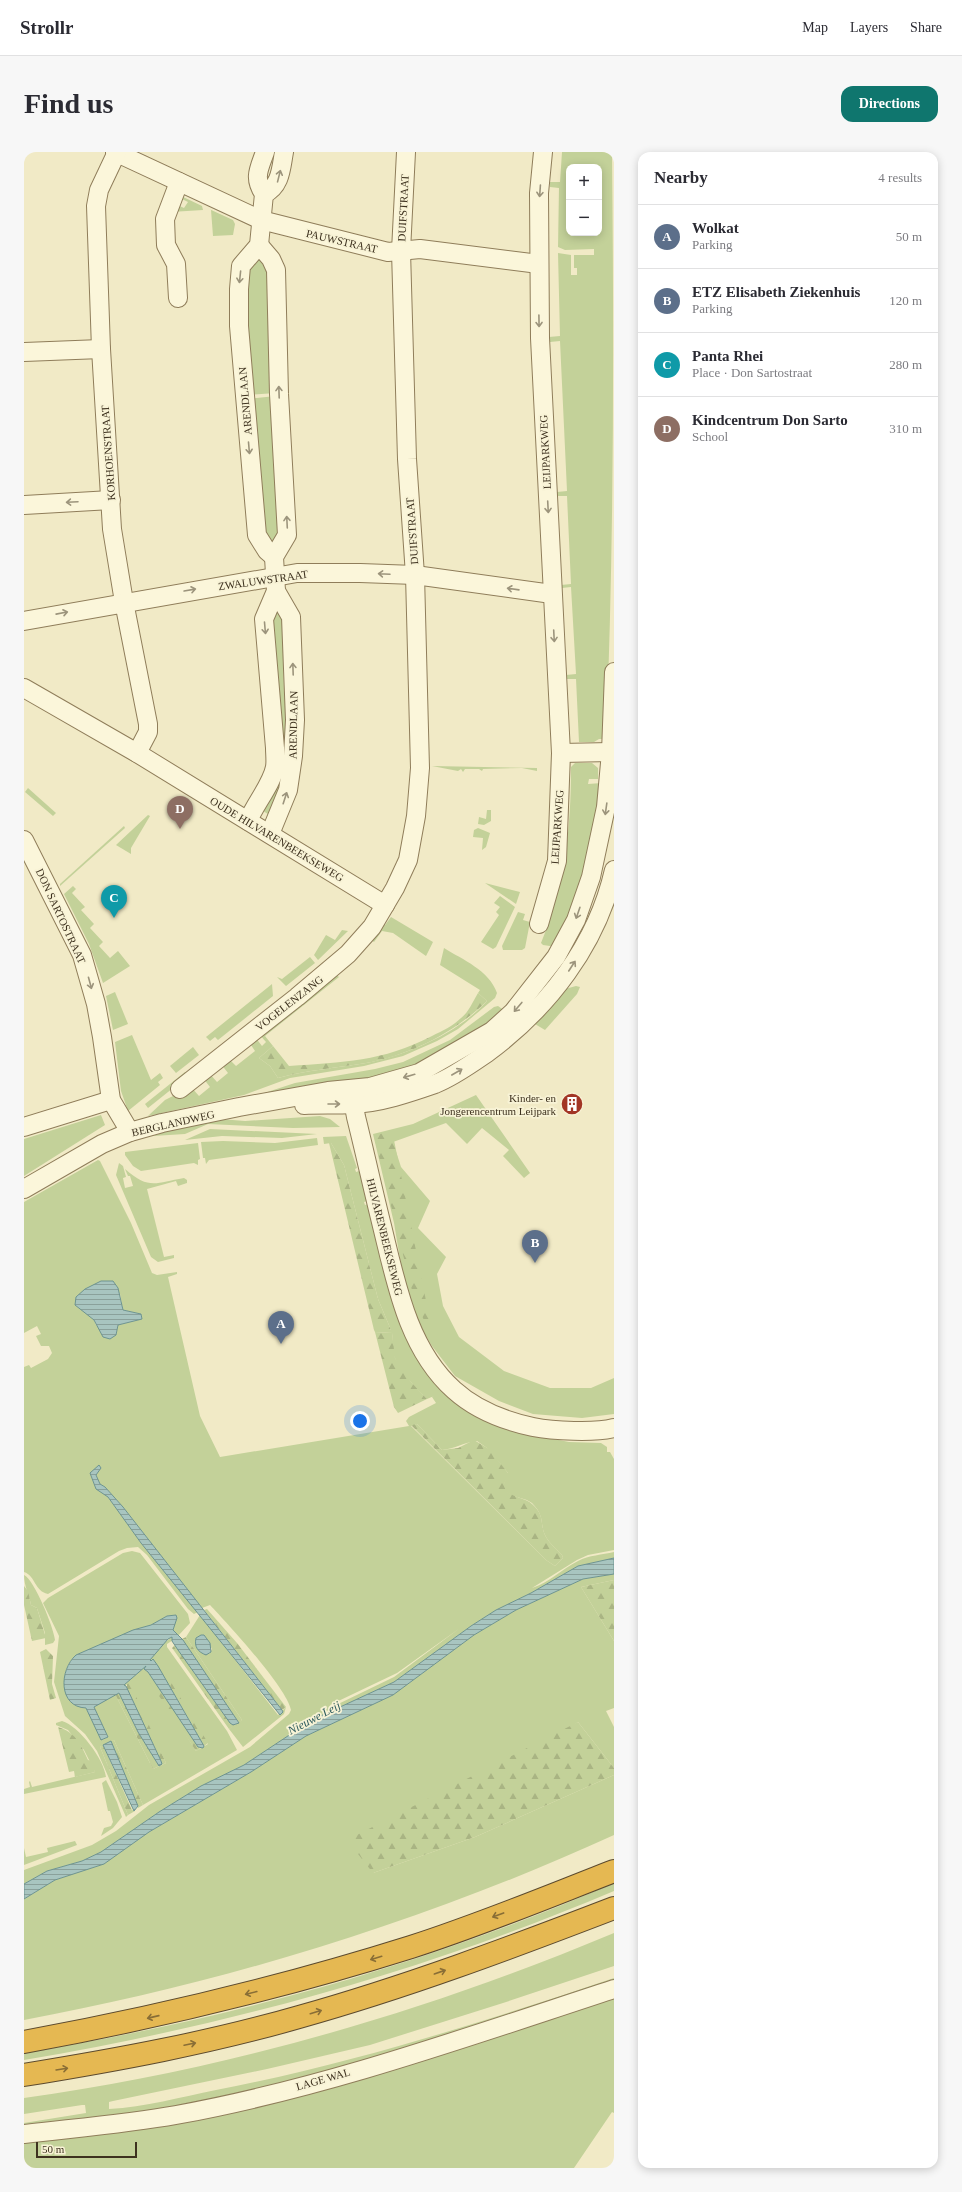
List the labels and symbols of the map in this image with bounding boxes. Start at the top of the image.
one-way arrow [276,170,283,183]
street label: DUIFSTRAAT [395,174,411,242]
one-way arrow [536,184,543,197]
street label: PAUWSTRAAT [305,227,379,255]
one-way arrow [236,270,244,283]
one-way arrow [535,314,543,327]
street label: ARENDLAAN [236,366,254,436]
one-way arrow [275,386,283,399]
street label: KORHOENSTRAAT [99,405,117,501]
street label: LEIJPARKWEG [537,414,553,490]
one-way arrow [245,442,253,455]
street label: DUIFSTRAAT [404,497,420,565]
one-way arrow [66,499,79,506]
one-way arrow [544,500,551,513]
one-way arrow [283,516,290,529]
street label: ZWALUWSTRAAT [217,568,309,592]
one-way arrow [378,570,391,577]
one-way arrow [507,585,520,593]
one-way arrow [183,586,196,594]
one-way arrow [55,609,68,617]
one-way arrow [262,621,269,634]
one-way arrow [551,629,558,642]
one-way arrow [289,663,297,676]
street label: ARENDLAAN [286,691,300,759]
street label: LEIJPARKWEG [548,789,566,865]
one-way arrow [282,792,289,805]
street label: OUDE HILVARENBEEKSEWEG [208,794,346,884]
pin: D [167,796,193,829]
one-way arrow [602,802,610,815]
street label: DON SARTOSTRAAT [34,867,88,966]
pin: C [101,885,127,918]
one-way arrow [574,907,581,920]
one-way arrow [568,961,576,972]
street label: VOGELENZANG [253,973,325,1033]
one-way arrow [87,976,94,989]
one-way arrow [513,1001,522,1012]
one-way arrow [451,1067,463,1075]
one-way arrow [403,1073,416,1080]
building icon: Kinder- en Jongerencentrum Leijpark [559,1091,585,1117]
place label: Kinder- en Jongerencentrum Leijpark [440,1092,556,1117]
one-way arrow [327,1100,340,1108]
street label: BERGLANDWEG [130,1108,216,1138]
street label: HILVARENBEEKSEWEG [365,1177,405,1297]
pin: B [522,1230,548,1263]
pin: A [268,1311,294,1344]
your location [350,1411,370,1431]
water label: Nieuwe Leij [284,1698,343,1738]
one-way arrow [493,1911,505,1919]
one-way arrow [370,1954,382,1962]
one-way arrow [433,1968,445,1976]
one-way arrow [245,1990,258,1998]
one-way arrow [309,2008,322,2015]
one-way arrow [147,2013,160,2021]
one-way arrow [183,2040,196,2048]
one-way arrow [56,2065,69,2073]
street label: LAGE WAL [295,2065,352,2092]
scale bar [36,2140,137,2159]

